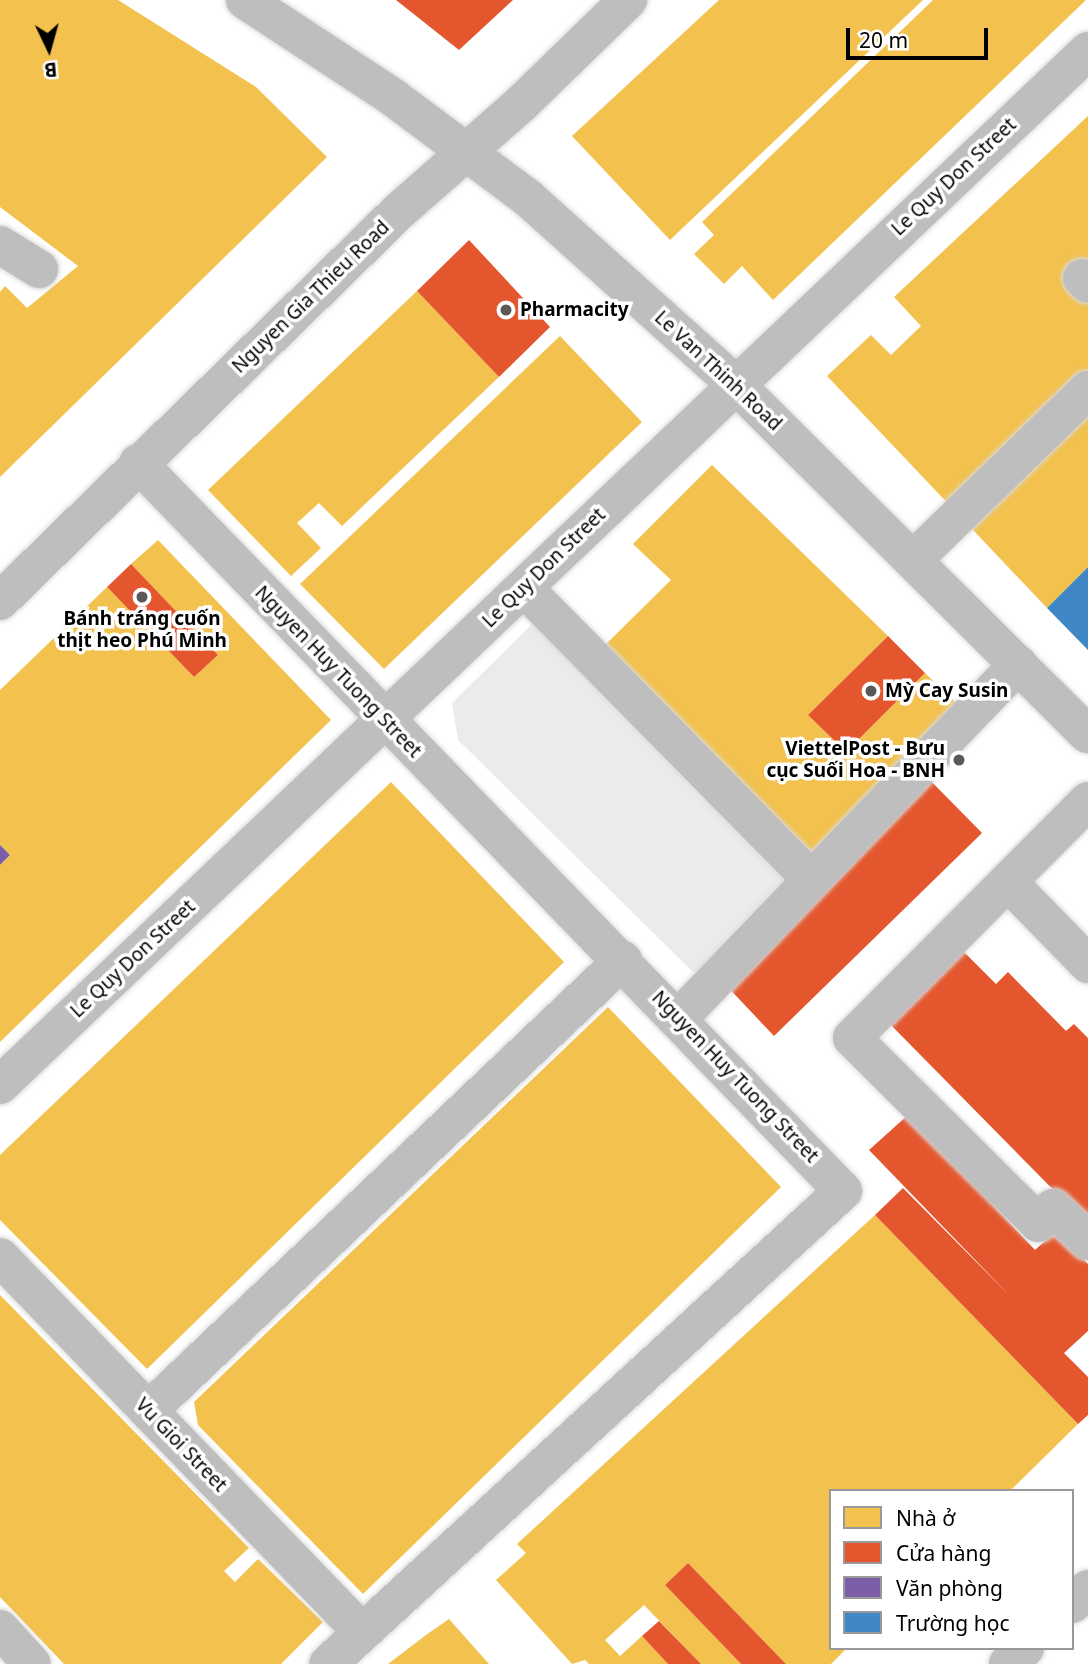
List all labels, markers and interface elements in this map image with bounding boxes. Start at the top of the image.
north arrow [14,14,84,84]
scale bar [850,14,992,58]
text: 20 m [859,26,908,54]
text: B [43,56,58,83]
street label: Le Quy Don Street [887,113,1021,241]
street label: Nguyen Gia Thieu Road [228,216,394,378]
place label: Pharmacity [520,299,629,321]
marker: Pharmacity [498,302,514,318]
street label: Le Van Thinh Road [650,306,786,436]
street label: Le Quy Don Street [478,504,610,632]
street label: Nguyen Huy Tuong Street [250,581,426,763]
marker: Bánh tráng cuốn thịt heo Phú Minh [134,589,150,605]
place label: Bánh tráng cuốn thịt heo Phú Minh [57,608,227,652]
place label: Mỳ Cay Susin [885,680,1008,702]
marker: Mỳ Cay Susin [863,683,879,699]
place label: ViettelPost - Bưu cục Suối Hoa - BNH [766,738,945,782]
marker: ViettelPost - Bưu cục Suối Hoa - BNH [951,752,967,768]
street label: Le Quy Don Street [66,895,200,1023]
street label: Nguyen Huy Tuong Street [647,986,823,1168]
street label: Vu Gioi Street [131,1394,231,1496]
legend [829,1489,1074,1650]
text: Nhà ở [896,1504,955,1532]
text: Cửa hàng [896,1539,991,1567]
text: Văn phòng [896,1574,1003,1602]
text: Trường học [896,1609,1010,1637]

